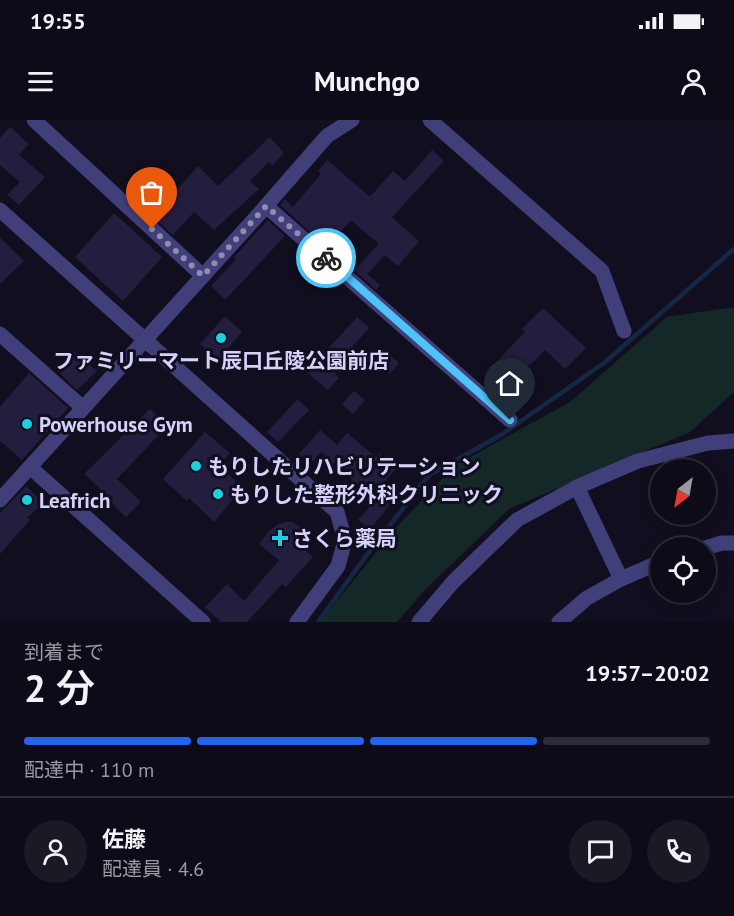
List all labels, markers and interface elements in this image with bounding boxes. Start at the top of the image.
text: 19:55 [30,7,86,35]
text: Munchgo [314,64,420,98]
icon: menu [24,65,57,98]
icon: person [677,65,710,98]
pin [126,167,177,229]
icon: bag [135,176,168,209]
courier [296,228,356,288]
icon: bike [310,242,343,275]
marker: ファミリーマート辰口丘陵公園前店 [214,331,228,345]
place label: ファミリーマート辰口丘陵公園前店 [53,347,389,374]
pin [484,358,535,420]
icon: home [493,367,526,400]
place label: Powerhouse Gym [39,411,193,438]
marker: Powerhouse Gym [20,417,34,431]
place label: もりしたリハビリテーション [208,453,481,480]
marker: もりしたリハビリテーション [189,459,203,473]
north arrow [650,459,716,525]
map controls [650,459,716,603]
place label: もりした整形外科クリニック [230,481,503,508]
place label: Leafrich [39,487,110,514]
marker: もりした整形外科クリニック [211,487,225,501]
marker: Leafrich [20,493,34,507]
place label: さくら薬局 [292,525,397,552]
marker: さくら薬局 [273,531,287,545]
button: locate [650,537,716,603]
text: 到着まで [24,639,104,665]
text: 19:57–20:02 [585,659,710,687]
text: 2 分 [24,662,95,713]
text: 配達中 · 110 m [24,757,154,783]
button: person [24,820,87,883]
button: chat [569,820,632,883]
button: phone [647,820,710,883]
text: 佐藤 [102,825,146,853]
text: 配達員 · 4.6 [102,856,204,882]

